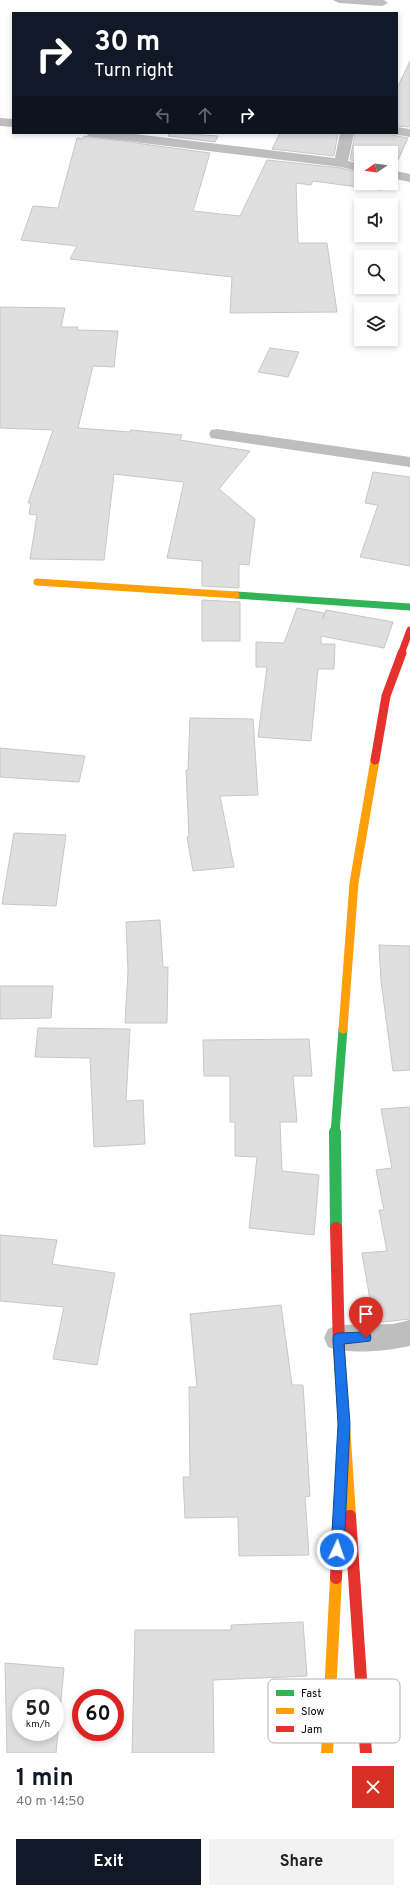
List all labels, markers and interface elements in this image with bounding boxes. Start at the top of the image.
text: 30 m [94,25,160,61]
icon: right [28,28,80,80]
text: Turn right [94,60,174,83]
icon: left [152,104,174,126]
icon: ahead [194,104,216,126]
icon: right [236,104,258,126]
north arrow [354,146,398,190]
map controls [354,146,398,346]
button: sound [354,198,398,242]
button: search [354,250,398,294]
button: layers [354,302,398,346]
pin [349,1297,383,1338]
icon: arrive [355,1303,377,1325]
position arrow [316,1529,358,1571]
legend [268,1679,400,1743]
text: Fast [301,1687,321,1701]
speed limit sign: 60 [72,1689,124,1741]
text: 50 [25,1697,51,1723]
text: Slow [301,1705,324,1719]
text: km/h [26,1718,50,1731]
text: Jam [301,1723,322,1737]
text: 1 min [16,1764,74,1794]
button: close [352,1766,394,1808]
text: 40 m · 14:50 [16,1794,85,1810]
button: Exit [16,1839,201,1885]
button: Share [209,1839,394,1885]

